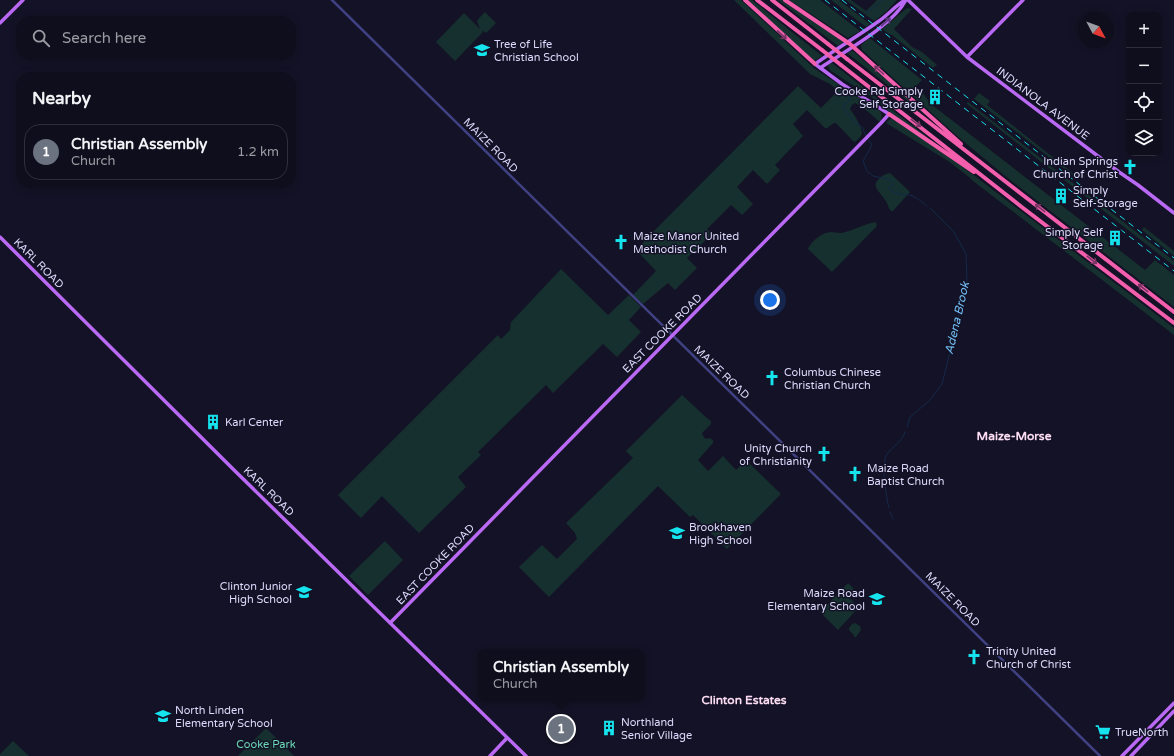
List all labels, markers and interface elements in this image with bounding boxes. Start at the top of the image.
north arrow [1078,12,1114,48]
map controls [1126,12,1162,156]
button: + [1126,12,1162,48]
search box [16,16,296,60]
one-way arrow [881,17,891,27]
icon: search [30,27,52,49]
text: Search here [62,29,146,47]
one-way arrow [777,30,787,39]
place label: Tree of Life Christian School [494,38,579,64]
school or university icon: Tree of Life Christian School [473,41,491,59]
button: − [1126,48,1162,84]
street label: INDIANOLA AVENUE [994,64,1092,143]
one-way arrow [874,65,884,74]
button: locate [1126,84,1162,120]
place label: Cooke Rd Simply Self Storage [834,85,923,111]
text: Nearby [32,88,91,109]
building icon: Cooke Rd Simply Self Storage [926,88,944,106]
street label: MAIZE ROAD [461,115,521,175]
one-way arrow [911,119,922,128]
button: layers [1126,120,1162,156]
text: Christian Assembly [71,135,207,153]
text: 1 [42,144,50,160]
text: 1.2 km [237,144,279,160]
text: Church [71,153,115,169]
place label: Indian Springs Church of Christ [1033,155,1118,181]
church icon: Indian Springs Church of Christ [1121,158,1139,176]
place label: Simply Self-Storage [1073,184,1138,210]
building icon: Simply Self-Storage [1052,187,1070,205]
one-way arrow [1035,204,1046,213]
place label: Simply Self Storage [1045,226,1104,252]
building icon: Simply Self Storage [1106,229,1124,247]
place label: Maize Manor United Methodist Church [633,230,739,256]
church icon: Maize Manor United Methodist Church [612,233,630,251]
street label: KARL ROAD [11,236,66,291]
one-way arrow [1087,256,1098,264]
water label: Adena Brook [942,279,972,356]
one-way arrow [1138,284,1149,292]
your location [760,290,780,310]
street label: EAST COOKE ROAD [620,291,705,376]
street label: MAIZE ROAD [691,343,752,402]
place label: Columbus Chinese Christian Church [784,366,881,392]
church icon: Columbus Chinese Christian Church [763,369,781,387]
building icon: Karl Center [204,413,222,431]
place label: Karl Center [225,416,284,429]
district label: Maize-Morse [977,429,1052,443]
place label: Unity Church of Christianity [739,442,812,468]
church icon: Unity Church of Christianity [815,445,833,463]
place label: Maize Road Baptist Church [867,462,945,488]
street label: KARL ROAD [241,464,297,519]
church icon: Maize Road Baptist Church [846,465,864,483]
street label: EAST COOKE ROAD [394,521,477,607]
place label: Brookhaven High School [689,521,752,547]
school or university icon: Brookhaven High School [668,524,686,542]
street label: MAIZE ROAD [923,569,983,629]
place label: Clinton Junior High School [220,580,293,606]
school or university icon: Clinton Junior High School [295,583,313,601]
place label: Maize Road Elementary School [767,587,865,613]
school or university icon: Maize Road Elementary School [868,590,886,608]
place label: Trinity United Church of Christ [986,645,1071,671]
church icon: Trinity United Church of Christ [965,648,983,666]
popup [478,649,644,701]
text: Christian Assembly [493,658,629,676]
text: Church [493,676,537,692]
district label: Clinton Estates [701,693,787,707]
place label: North Linden Elementary School [175,704,273,730]
school or university icon: North Linden Elementary School [154,707,172,725]
pin: 1 [548,714,574,744]
place label: Northland Senior Village [621,716,692,742]
building icon: Northland Senior Village [600,719,618,737]
supermarket icon: TrueNorth [1094,723,1112,741]
place label: TrueNorth [1115,726,1169,739]
park label: Cooke Park [236,738,296,751]

